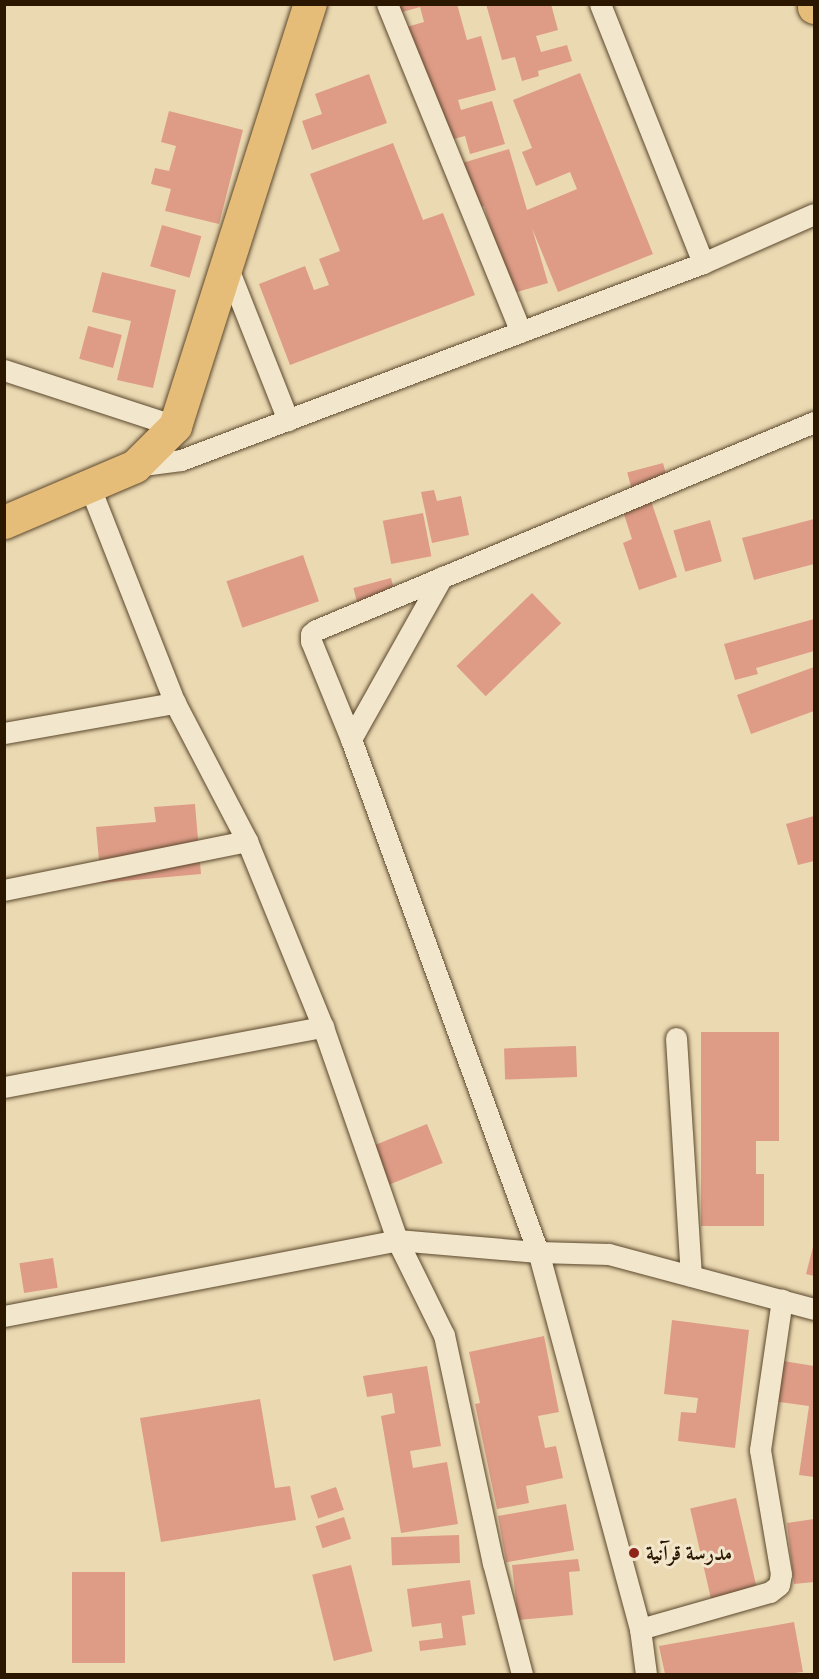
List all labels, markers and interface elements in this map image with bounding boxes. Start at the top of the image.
place label: مدرسة قرآنية [646,1540,732,1566]
marker: مدرسة قرآنية [627,1546,641,1560]

